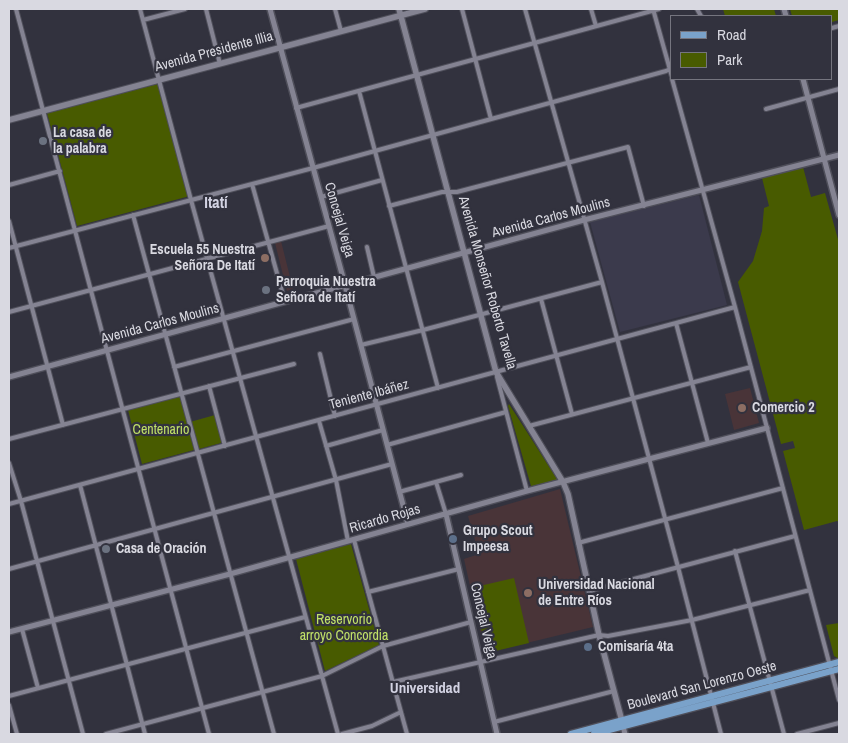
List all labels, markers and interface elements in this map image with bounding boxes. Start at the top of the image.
legend [670,15,833,80]
text: Road [717,24,746,45]
street label: Avenida Presidente Illia [153,28,275,76]
text: Park [717,49,742,70]
place label: La casa de la palabra [53,125,112,158]
marker: La casa de la palabra [37,135,49,147]
street label: Concejal Veiga [320,181,358,259]
district label: Itatí [204,194,228,214]
street label: Avenida Monseñor Roberto Tavella [454,194,520,372]
street label: Avenida Carlos Moulins [490,194,612,242]
place label: Escuela 55 Nuestra Señora De Itatí [150,242,255,274]
marker: Escuela 55 Nuestra Señora De Itatí [259,252,271,264]
place label: Parroquia Nuestra Señora de Itatí [276,274,376,306]
marker: Parroquia Nuestra Señora de Itatí [260,284,272,296]
street label: Avenida Carlos Moulins [99,300,221,348]
street label: Teniente Ibáñez [327,376,411,414]
place label: Comercio 2 [752,400,815,416]
marker: Comercio 2 [736,402,748,414]
park label: Centenario [133,422,189,438]
street label: Ricardo Rojas [348,501,422,537]
place label: Grupo Scout Impeesa [463,523,533,556]
marker: Grupo Scout Impeesa [447,533,459,545]
place label: Casa de Oración [116,541,207,557]
marker: Casa de Oración [100,543,112,555]
place label: Universidad Nacional de Entre Ríos [538,577,655,610]
street label: Concejal Veiga [466,581,500,661]
marker: Universidad Nacional de Entre Ríos [522,587,534,599]
park label: Reservorio arroyo Concordia [300,612,388,644]
place label: Comisaría 4ta [598,639,673,655]
marker: Comisaría 4ta [582,641,594,653]
street label: Boulevard San Lorenzo Oeste [626,658,778,714]
district label: Universidad [390,680,460,698]

